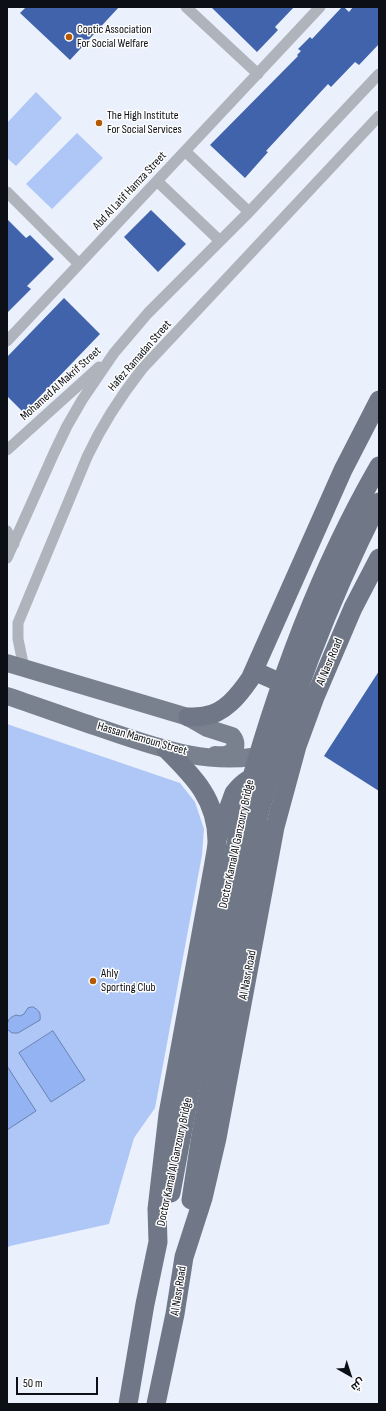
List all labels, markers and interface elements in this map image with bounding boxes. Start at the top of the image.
place label: Coptic Association For Social Welfare [77,23,152,51]
marker: Coptic Association For Social Welfare [64,32,74,42]
place label: The High Institute For Social Services [107,109,182,137]
marker: The High Institute For Social Services [94,118,104,128]
street label: Abd Al Latif Hamza Street [90,149,170,233]
street label: Hafez Ramadan Street [105,318,175,394]
street label: Mohamed Al Makrif Street [18,344,104,424]
street label: Al Nasr Road [314,636,346,688]
street label: Hassan Mamoun Street [95,719,189,759]
street label: Doctor Kamal Al Ganzoury Bridge [216,778,258,910]
street label: Al Nasr Road [236,949,260,1001]
place label: Ahly Sporting Club [101,967,155,995]
marker: Ahly Sporting Club [88,976,98,986]
street label: Doctor Kamal Al Ganzoury Bridge [154,1096,196,1228]
street label: Al Nasr Road [168,1265,190,1317]
north arrow [330,1355,370,1395]
scale bar [18,1369,100,1395]
text: ش [348,1375,367,1394]
text: 50 m [23,1376,43,1391]

